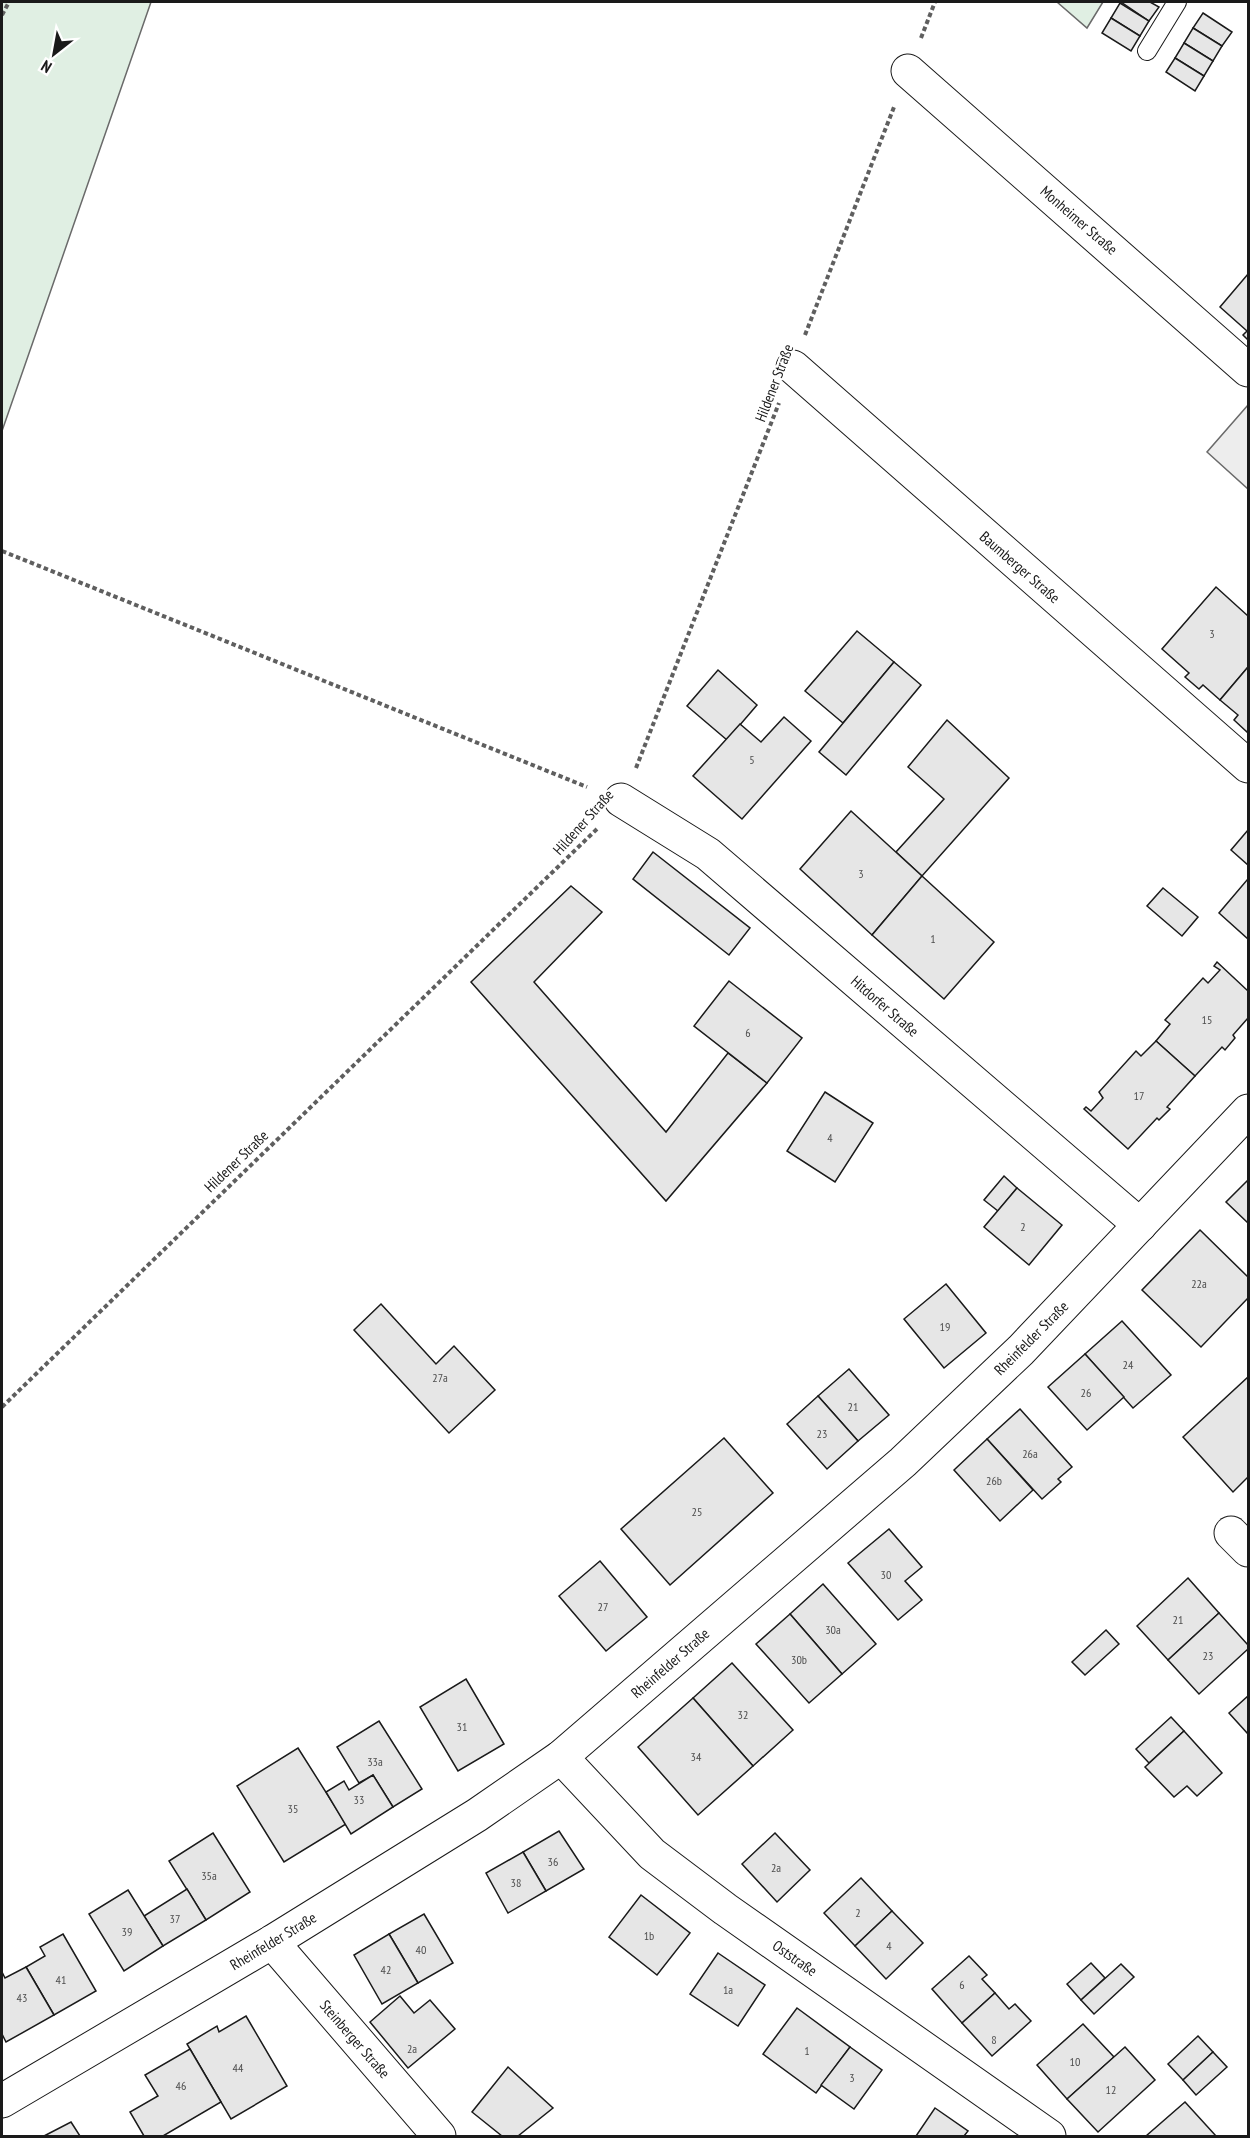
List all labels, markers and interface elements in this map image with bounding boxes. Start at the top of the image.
north arrow [24,24,84,84]
text: N [37,56,55,78]
street label: Monheimer Straße [1037,181,1121,259]
street label: Hildener Straße [750,341,798,425]
street label: Baumberger Straße [976,527,1064,607]
house number: 3 [1209,626,1215,641]
house number: 5 [749,752,755,767]
street label: Hildener Straße [549,785,617,859]
house number: 3 [858,866,864,881]
house number: 1 [930,931,936,946]
street label: Hitdorfer Straße [847,971,923,1041]
house number: 15 [1202,1012,1212,1027]
house number: 6 [745,1025,751,1040]
house number: 17 [1134,1088,1144,1103]
street label: Hildener Straße [200,1126,272,1196]
house number: 4 [827,1130,833,1145]
house number: 2 [1020,1219,1026,1234]
house number: 22a [1191,1276,1207,1291]
street label: Rheinfelder Straße [990,1297,1072,1379]
house number: 19 [940,1319,950,1334]
house number: 24 [1123,1357,1134,1372]
house number: 27a [432,1370,448,1385]
house number: 26 [1081,1385,1091,1400]
house number: 21 [848,1399,858,1414]
house number: 23 [817,1426,827,1441]
house number: 26a [1022,1446,1038,1461]
house number: 26b [986,1473,1002,1488]
house number: 25 [692,1504,702,1519]
house number: 30 [881,1567,891,1582]
house number: 27 [598,1599,608,1614]
house number: 21 [1173,1612,1183,1627]
house number: 30a [825,1622,841,1637]
street label: Rheinfelder Straße [627,1624,713,1702]
house number: 23 [1203,1648,1213,1663]
house number: 30b [791,1652,807,1667]
house number: 32 [738,1707,748,1722]
house number: 31 [457,1719,467,1734]
house number: 34 [691,1749,702,1764]
house number: 33a [367,1754,383,1769]
house number: 33 [354,1792,364,1807]
house number: 35 [288,1801,298,1816]
house number: 36 [548,1854,558,1869]
house number: 2a [771,1860,781,1875]
house number: 35a [201,1868,217,1883]
house number: 38 [511,1875,521,1890]
house number: 2 [855,1905,861,1920]
street label: Rheinfelder Straße [226,1908,320,1974]
house number: 37 [170,1911,180,1926]
house number: 39 [122,1924,132,1939]
house number: 1b [644,1928,654,1943]
street label: Oststraße [769,1936,821,1980]
house number: 4 [886,1938,892,1953]
house number: 40 [416,1942,426,1957]
house number: 42 [381,1962,391,1977]
house number: 41 [56,1972,66,1987]
house number: 6 [959,1977,965,1992]
house number: 1a [723,1982,733,1997]
house number: 43 [17,1990,27,2005]
street label: Steinberger Straße [316,1996,394,2082]
house number: 8 [991,2032,997,2047]
house number: 2a [407,2041,417,2056]
house number: 1 [804,2043,810,2058]
house number: 10 [1070,2054,1080,2069]
house number: 44 [233,2060,244,2075]
house number: 3 [849,2070,855,2085]
house number: 46 [176,2078,186,2093]
house number: 12 [1106,2082,1116,2097]

